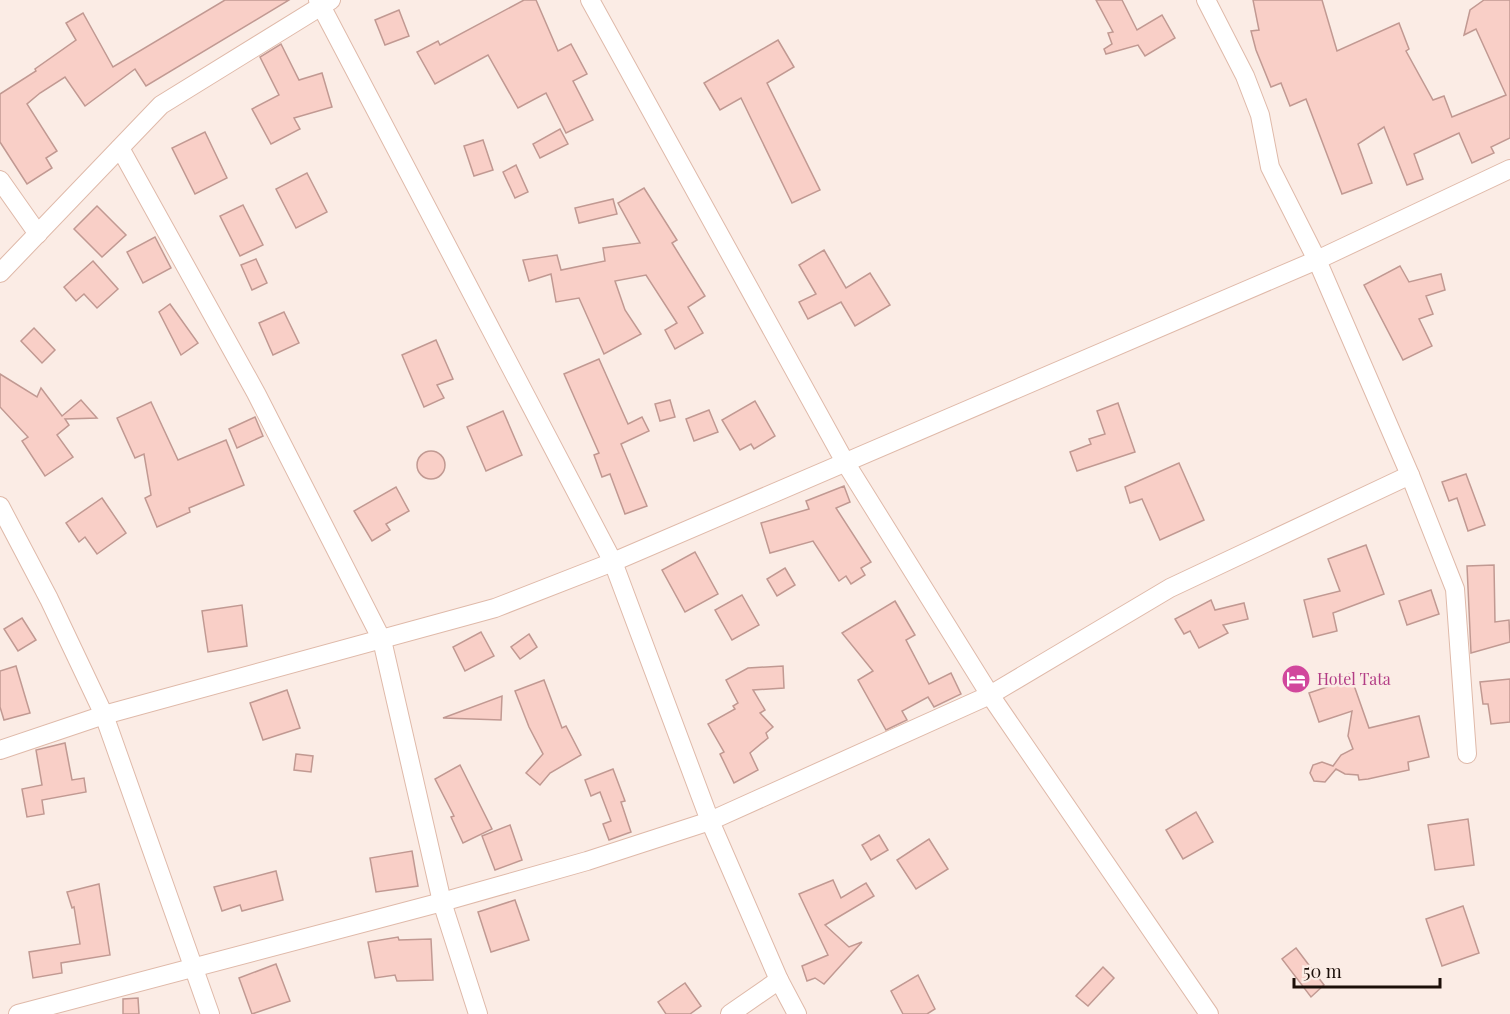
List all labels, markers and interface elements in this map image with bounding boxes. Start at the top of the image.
hotel icon: Hotel Tata [1280,663,1312,695]
place label: Hotel Tata [1317,668,1391,689]
scale bar [1294,951,1440,989]
text: 50 m [1303,959,1342,983]

